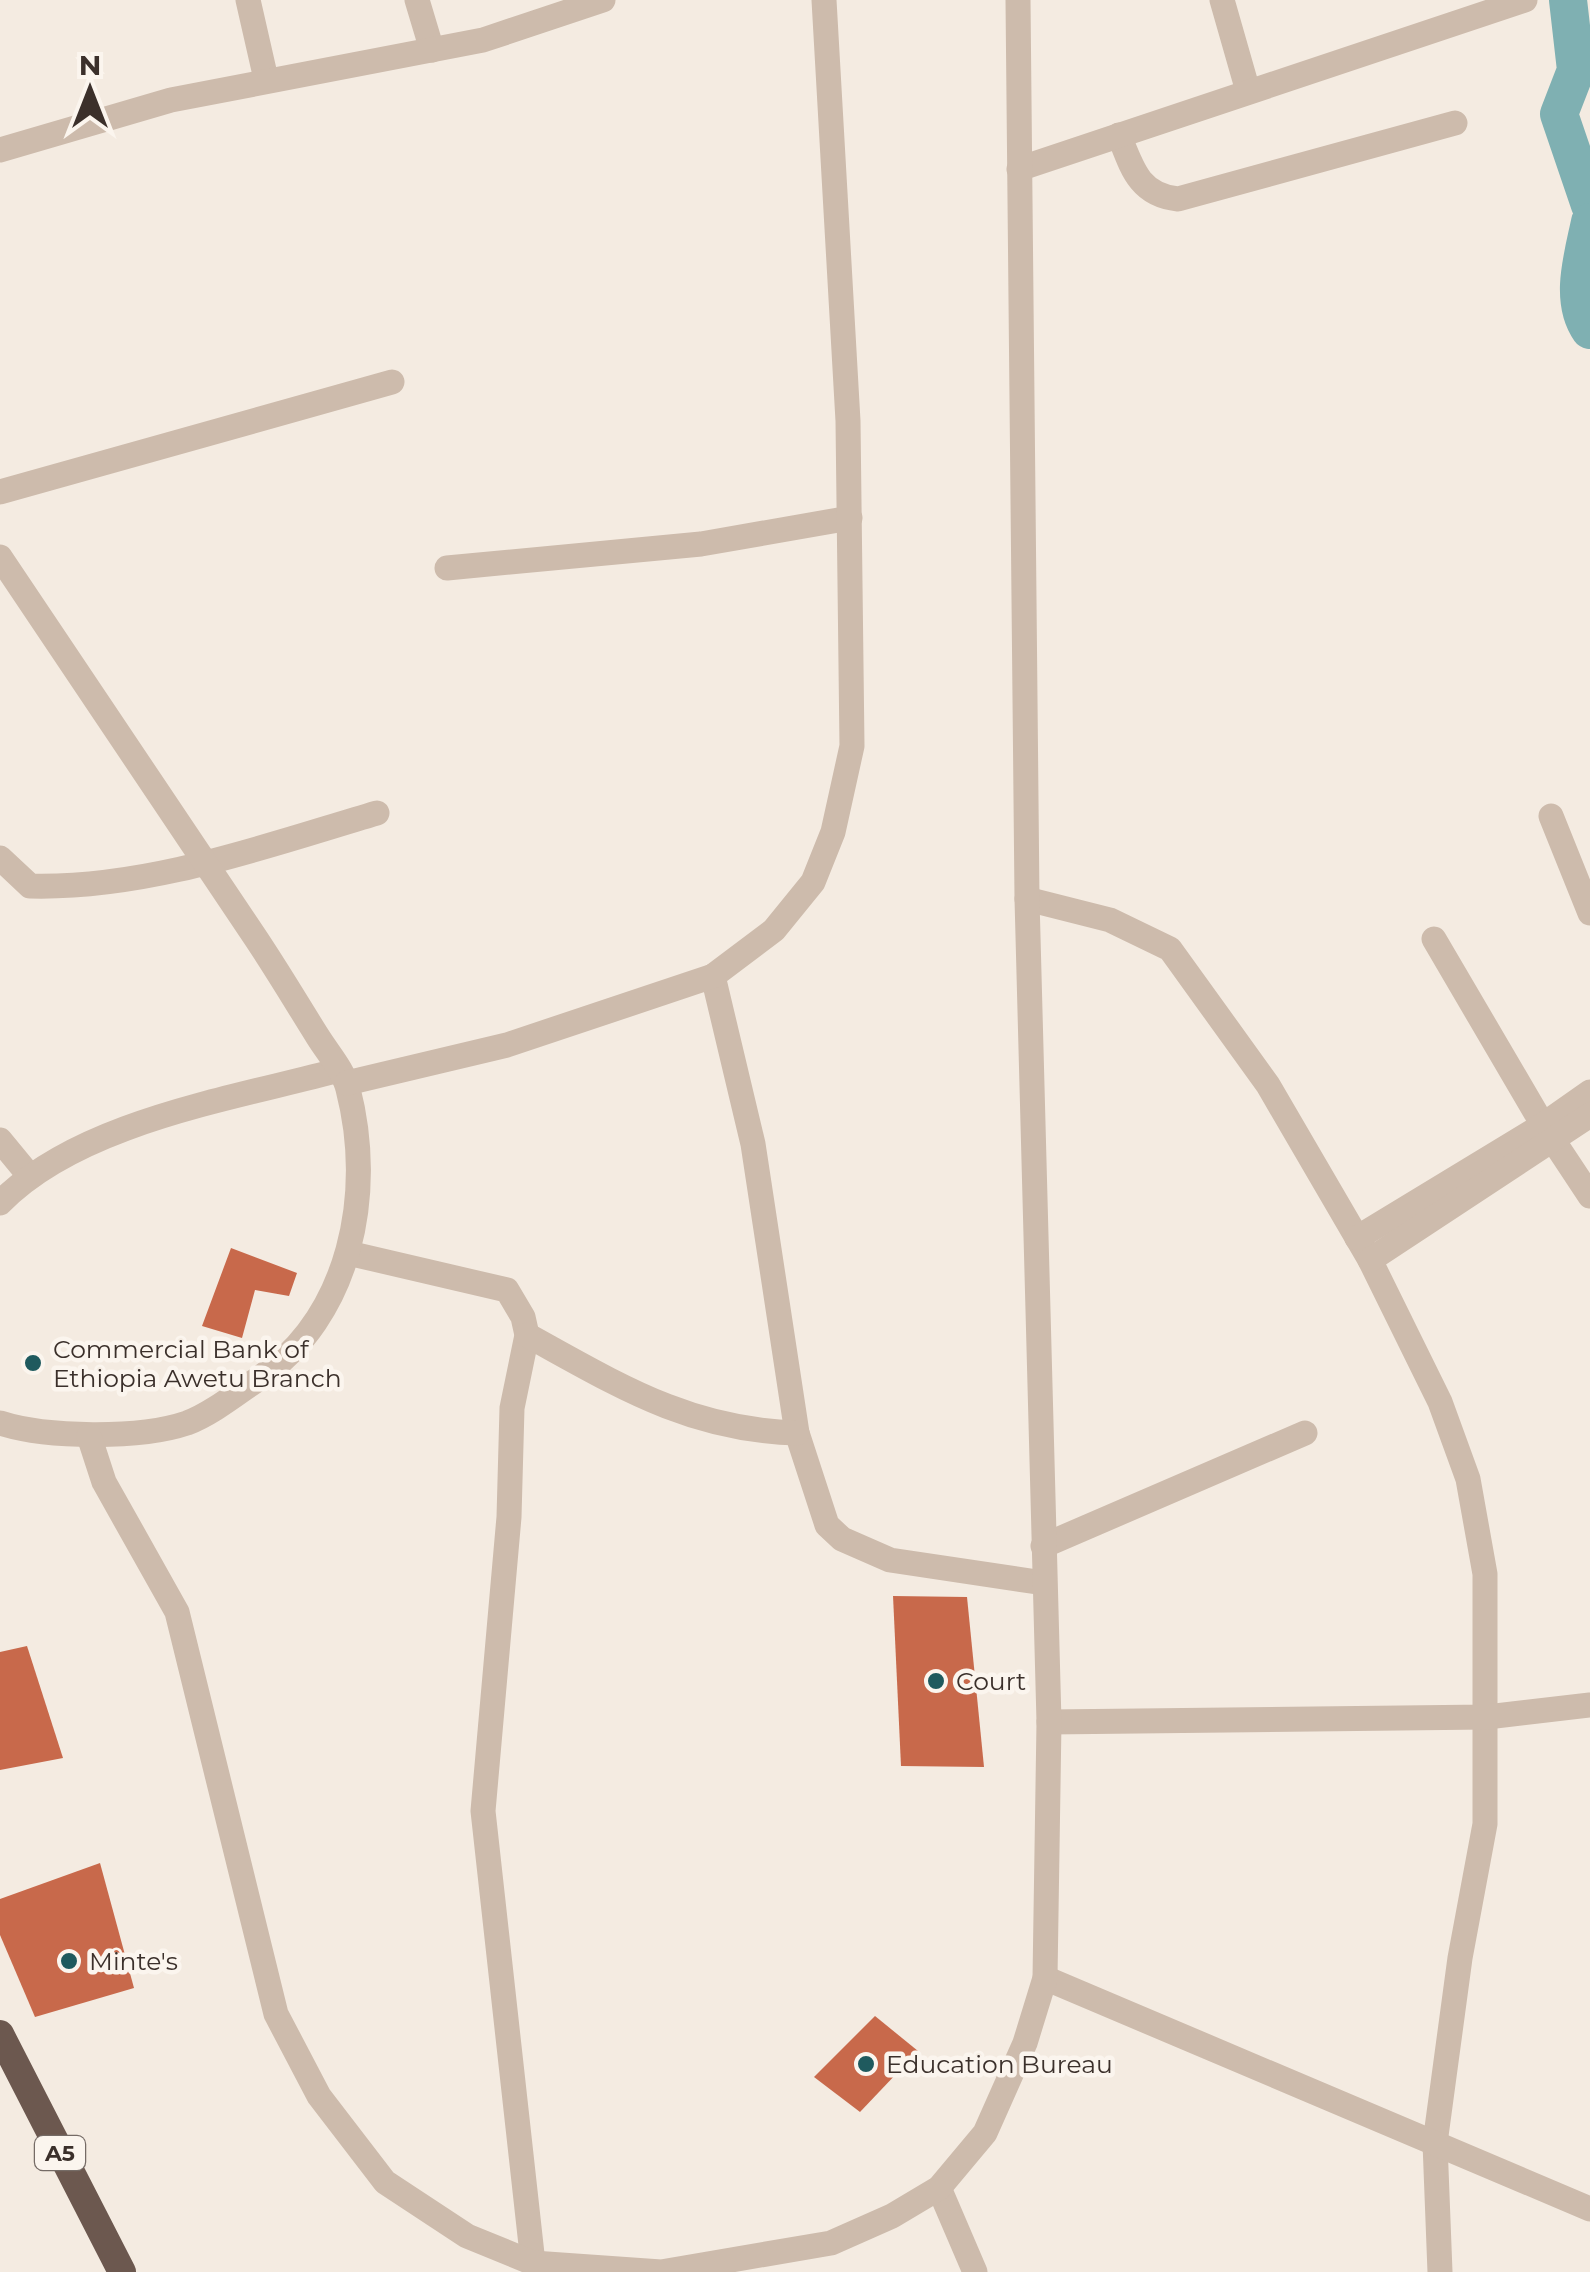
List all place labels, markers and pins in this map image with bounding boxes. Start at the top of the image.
place label: Commercial Bank of Ethiopia Awetu Branch [53,1334,342,1393]
marker: Commercial Bank of Ethiopia Awetu Branch [22,1352,44,1374]
place label: Court [956,1666,1026,1696]
marker: Court [925,1670,947,1692]
place label: Minte's [89,1946,178,1976]
marker: Minte's [58,1950,80,1972]
place label: Education Bureau [886,2049,1113,2079]
marker: Education Bureau [855,2053,877,2075]

